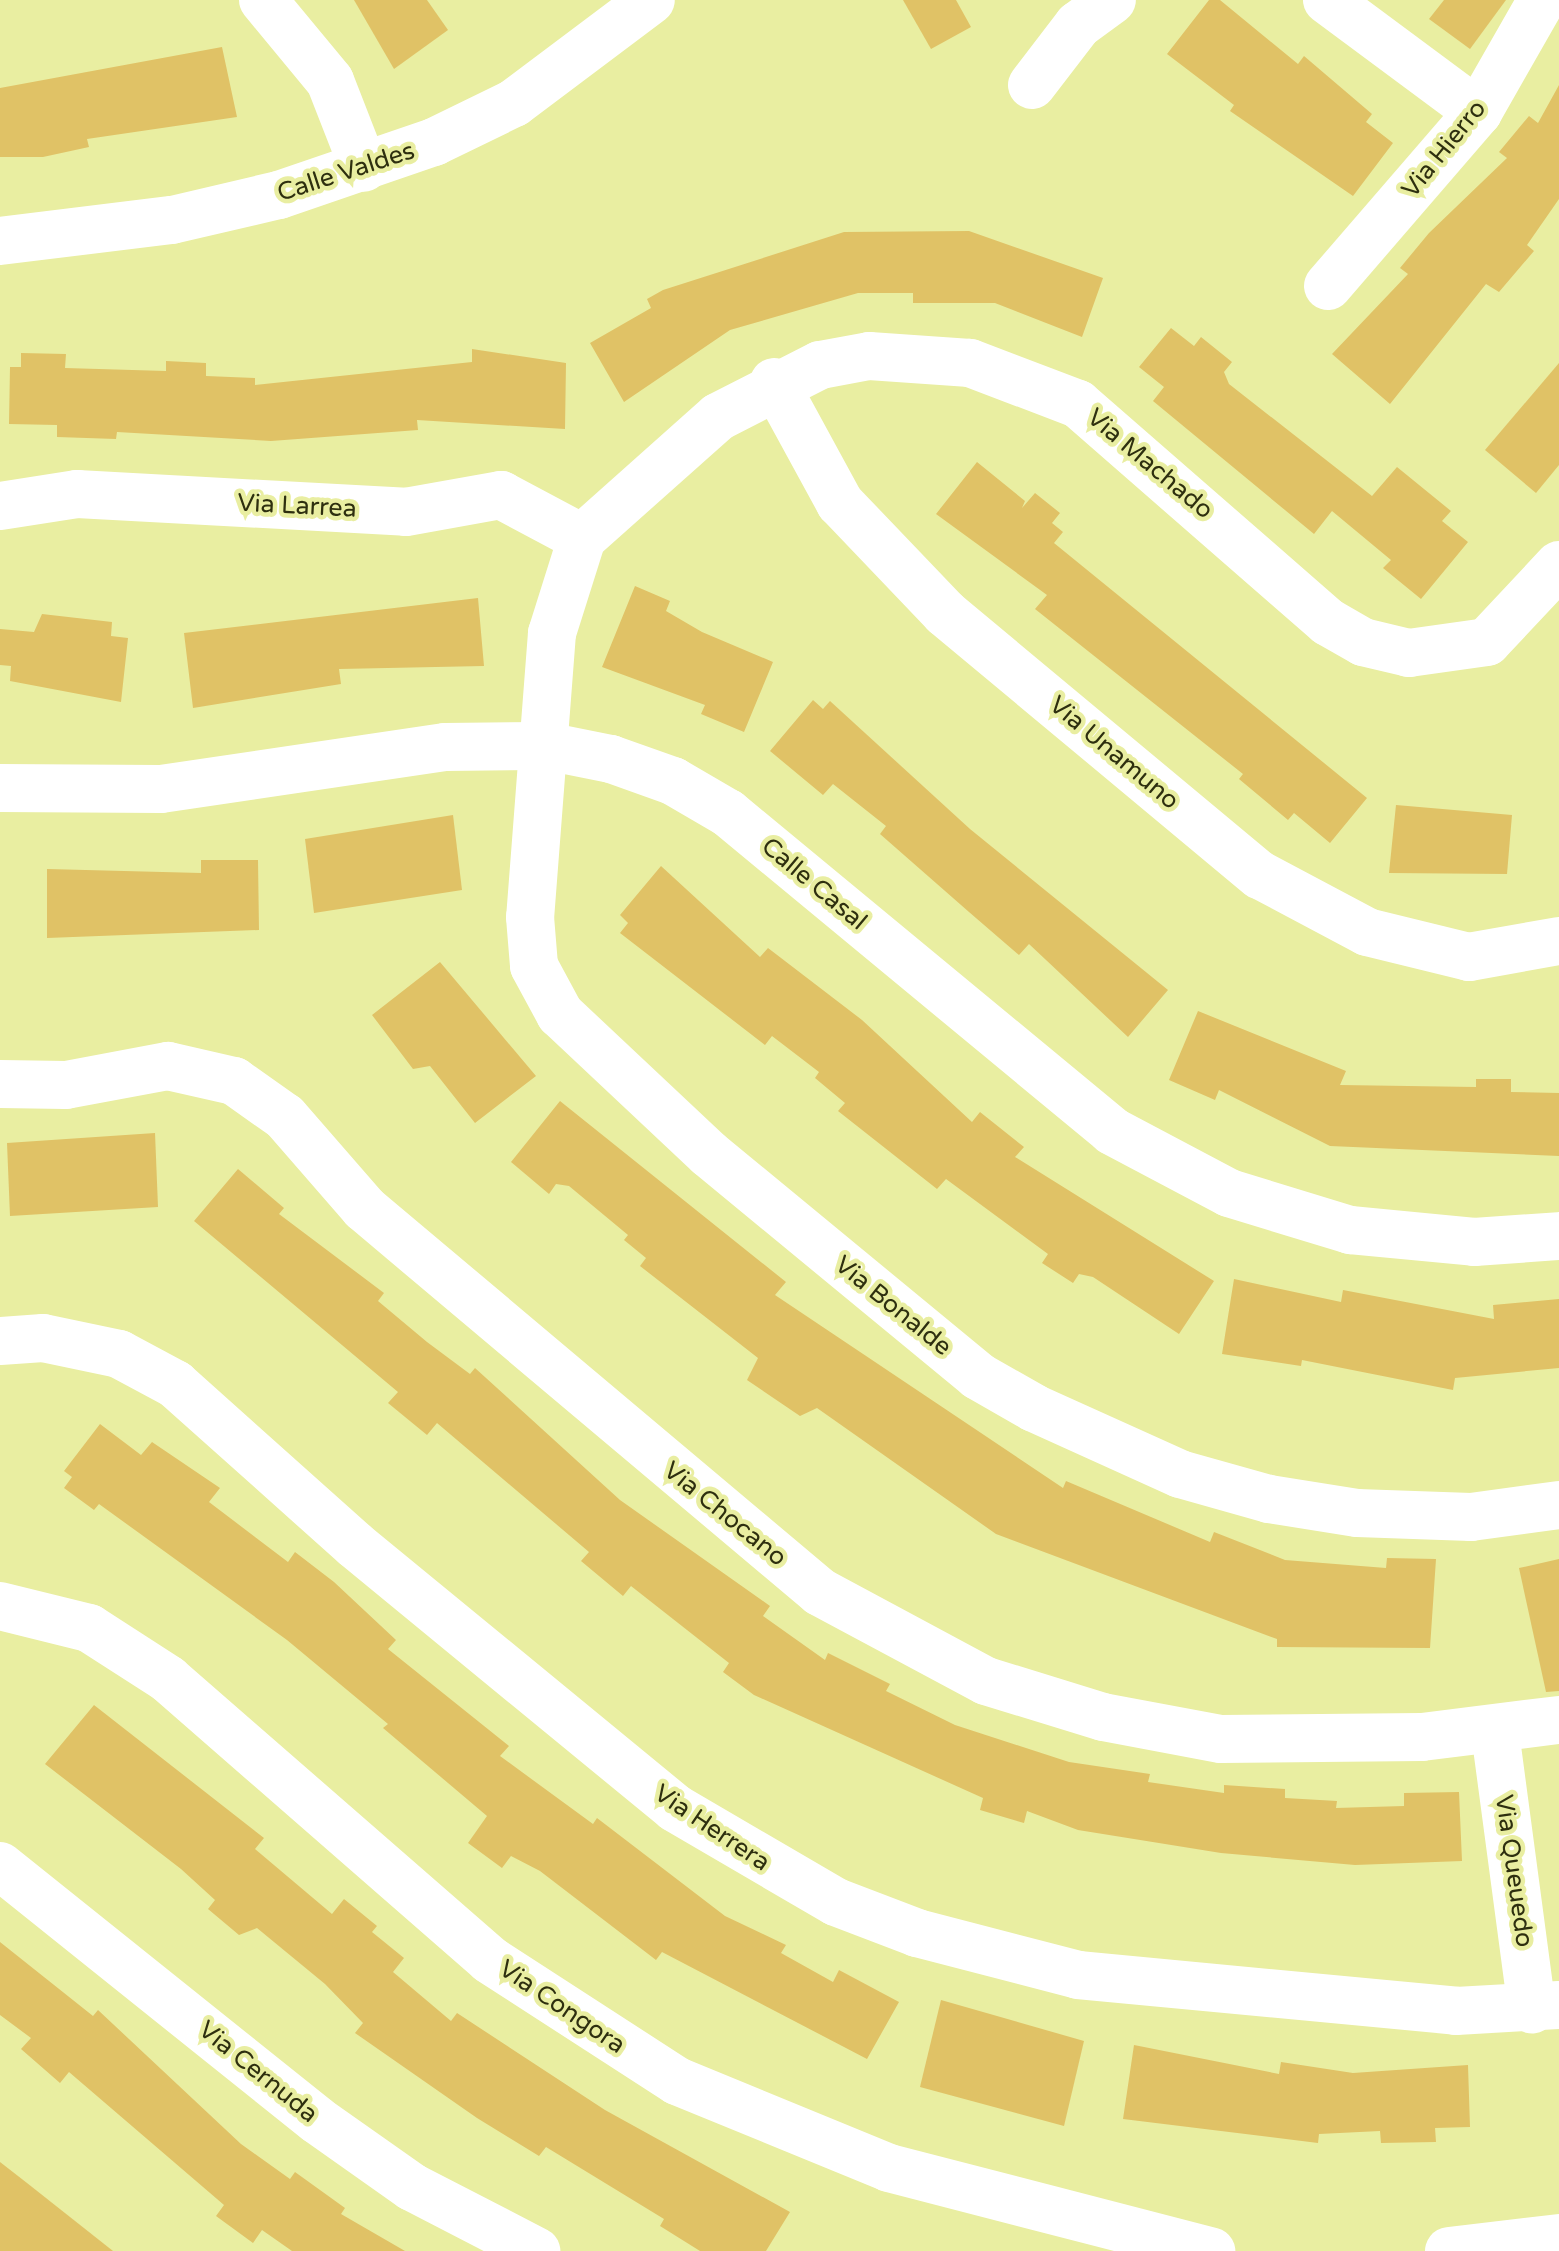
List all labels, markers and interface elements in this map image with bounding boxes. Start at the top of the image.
street label: Via Hierro [1396,94,1492,204]
street label: Calle Valdes [274,136,418,208]
street label: Via Machado [1081,402,1219,526]
street label: Via Larrea [237,488,357,524]
street label: Via Unamuno [1043,690,1185,816]
street label: Calle Casal [755,831,873,937]
street label: Via Bonalde [828,1250,958,1362]
street label: Via Chocano [657,1455,793,1573]
street label: Via Herrera [648,1778,776,1878]
street label: Via Queuedo [1488,1793,1540,1949]
street label: Via Congora [493,1954,631,2060]
street label: Via Cernuda [192,2015,324,2129]

